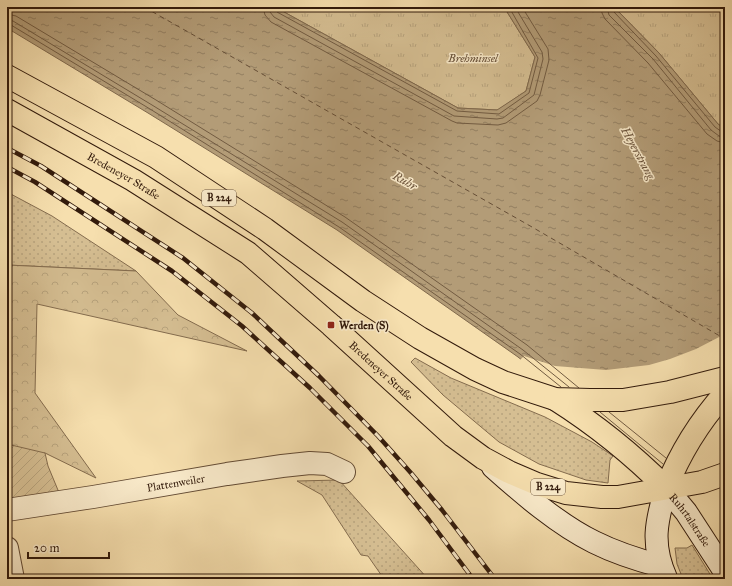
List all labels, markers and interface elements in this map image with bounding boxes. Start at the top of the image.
park label: Brehminsel [447,52,499,65]
water label: Heyerstrang [618,124,659,183]
street label: Bredeneyer Straße [85,149,163,202]
water label: Ruhr [390,168,420,194]
road number: B 224 [202,190,236,206]
place label: Werden (S) [339,319,389,333]
marker: Werden (S) [326,320,336,330]
street label: Bredeneyer Straße [346,338,416,403]
street label: Plattenweiler [146,471,207,494]
road number: B 224 [531,479,565,495]
street label: Ruhrtalstraße [667,491,713,549]
scale bar [28,534,109,560]
text: 20 m [34,541,60,555]

